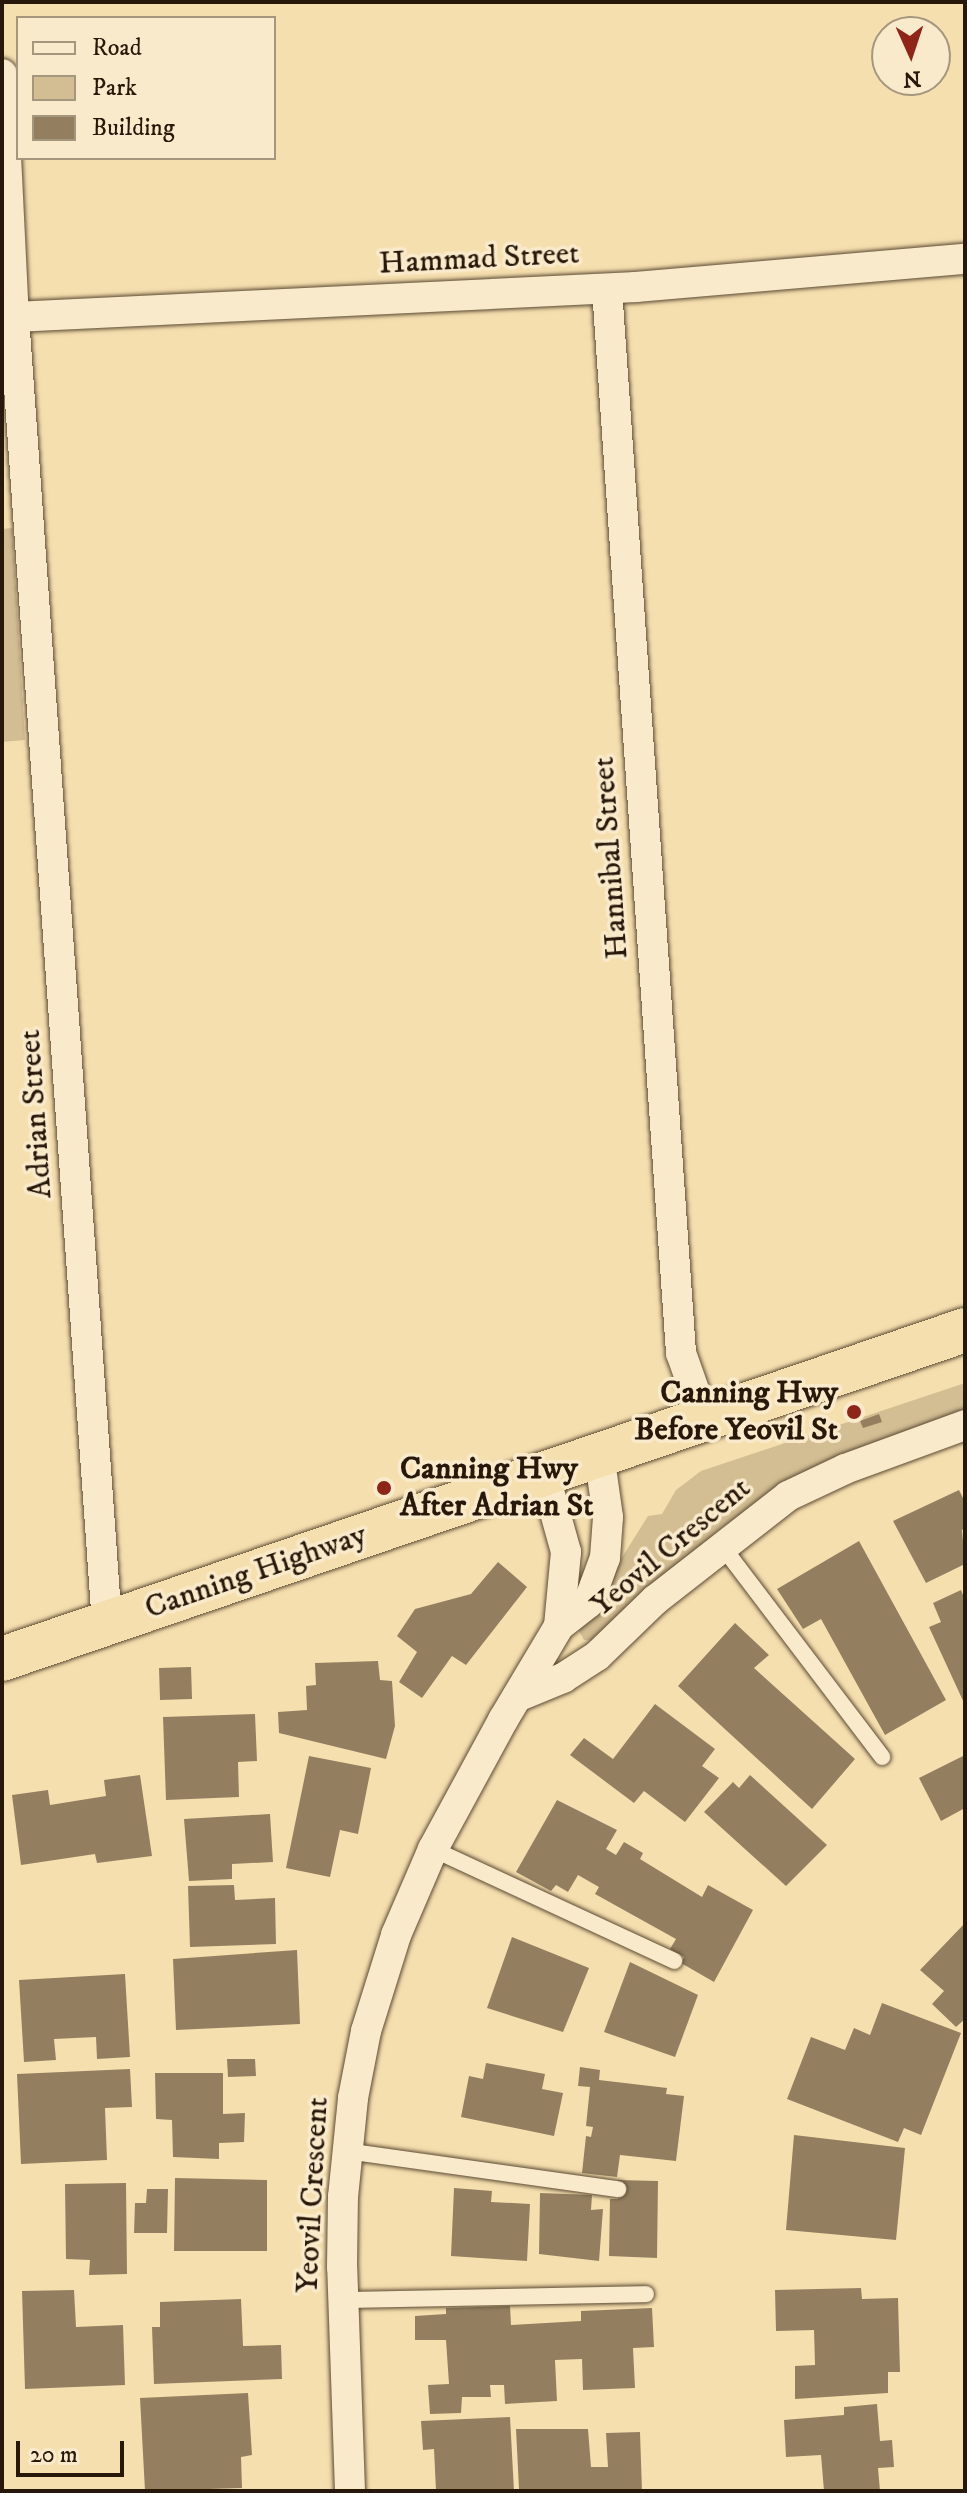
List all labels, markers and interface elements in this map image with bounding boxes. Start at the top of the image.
legend [16,16,276,160]
north arrow [871,16,951,96]
text: Road [92,33,142,63]
text: N [902,65,922,92]
text: Park [92,73,137,103]
text: Building [92,113,175,143]
street label: Hammad Street [378,235,580,283]
street label: Hannibal Street [585,755,637,961]
street label: Adrian Street [11,1028,61,1200]
place label: Canning Hwy Before Yeovil St [634,1375,838,1450]
marker: Canning Hwy Before Yeovil St [845,1403,863,1421]
place label: Canning Hwy After Adrian St [400,1451,594,1526]
street label: Yeovil Crescent [583,1469,759,1625]
marker: Canning Hwy After Adrian St [375,1479,393,1497]
street label: Canning Highway [140,1516,372,1628]
street label: Yeovil Crescent [289,2096,337,2294]
scale bar [20,2425,128,2475]
text: 20 m [30,2440,78,2470]

